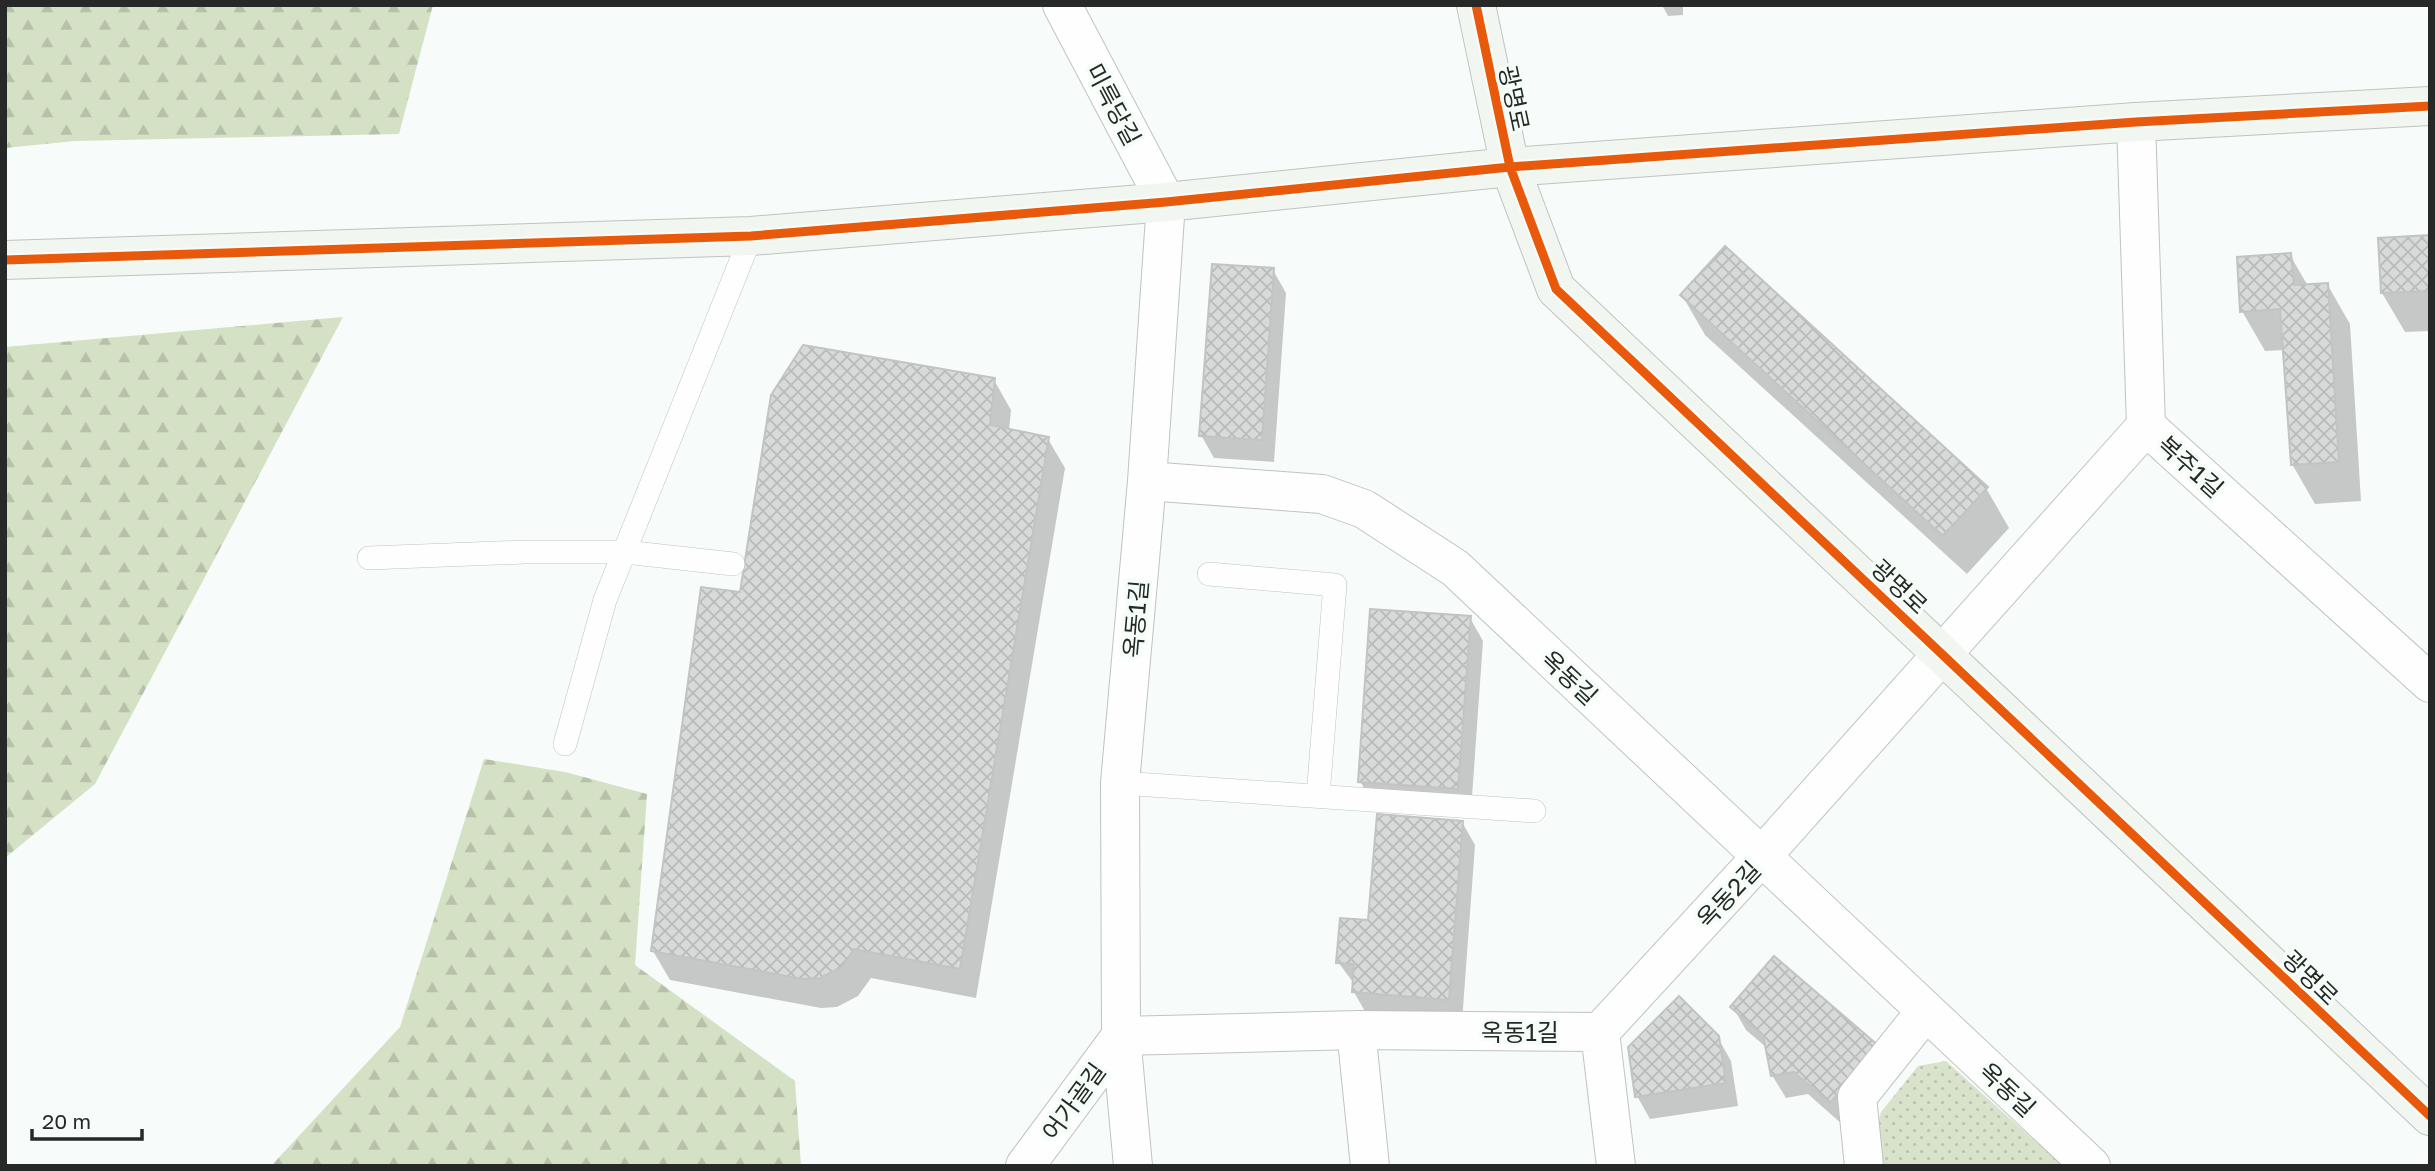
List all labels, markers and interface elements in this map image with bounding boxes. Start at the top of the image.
street label: 미륵당길 [1080,58,1148,150]
street label: 광명로 [1494,63,1536,133]
street label: 복주1길 [2152,429,2230,503]
street label: 광명로 [1866,553,1934,619]
street label: 옥동1길 [1117,579,1153,659]
street label: 옥동길 [1536,644,1604,710]
street label: 옥동2길 [1690,855,1766,933]
street label: 광명로 [2277,944,2345,1010]
street label: 옥동1길 [1481,1017,1559,1046]
street label: 옥동길 [1974,1056,2042,1122]
street label: 어가골길 [1035,1057,1111,1145]
scale bar [32,1098,142,1142]
text: 20 m [42,1108,91,1134]

